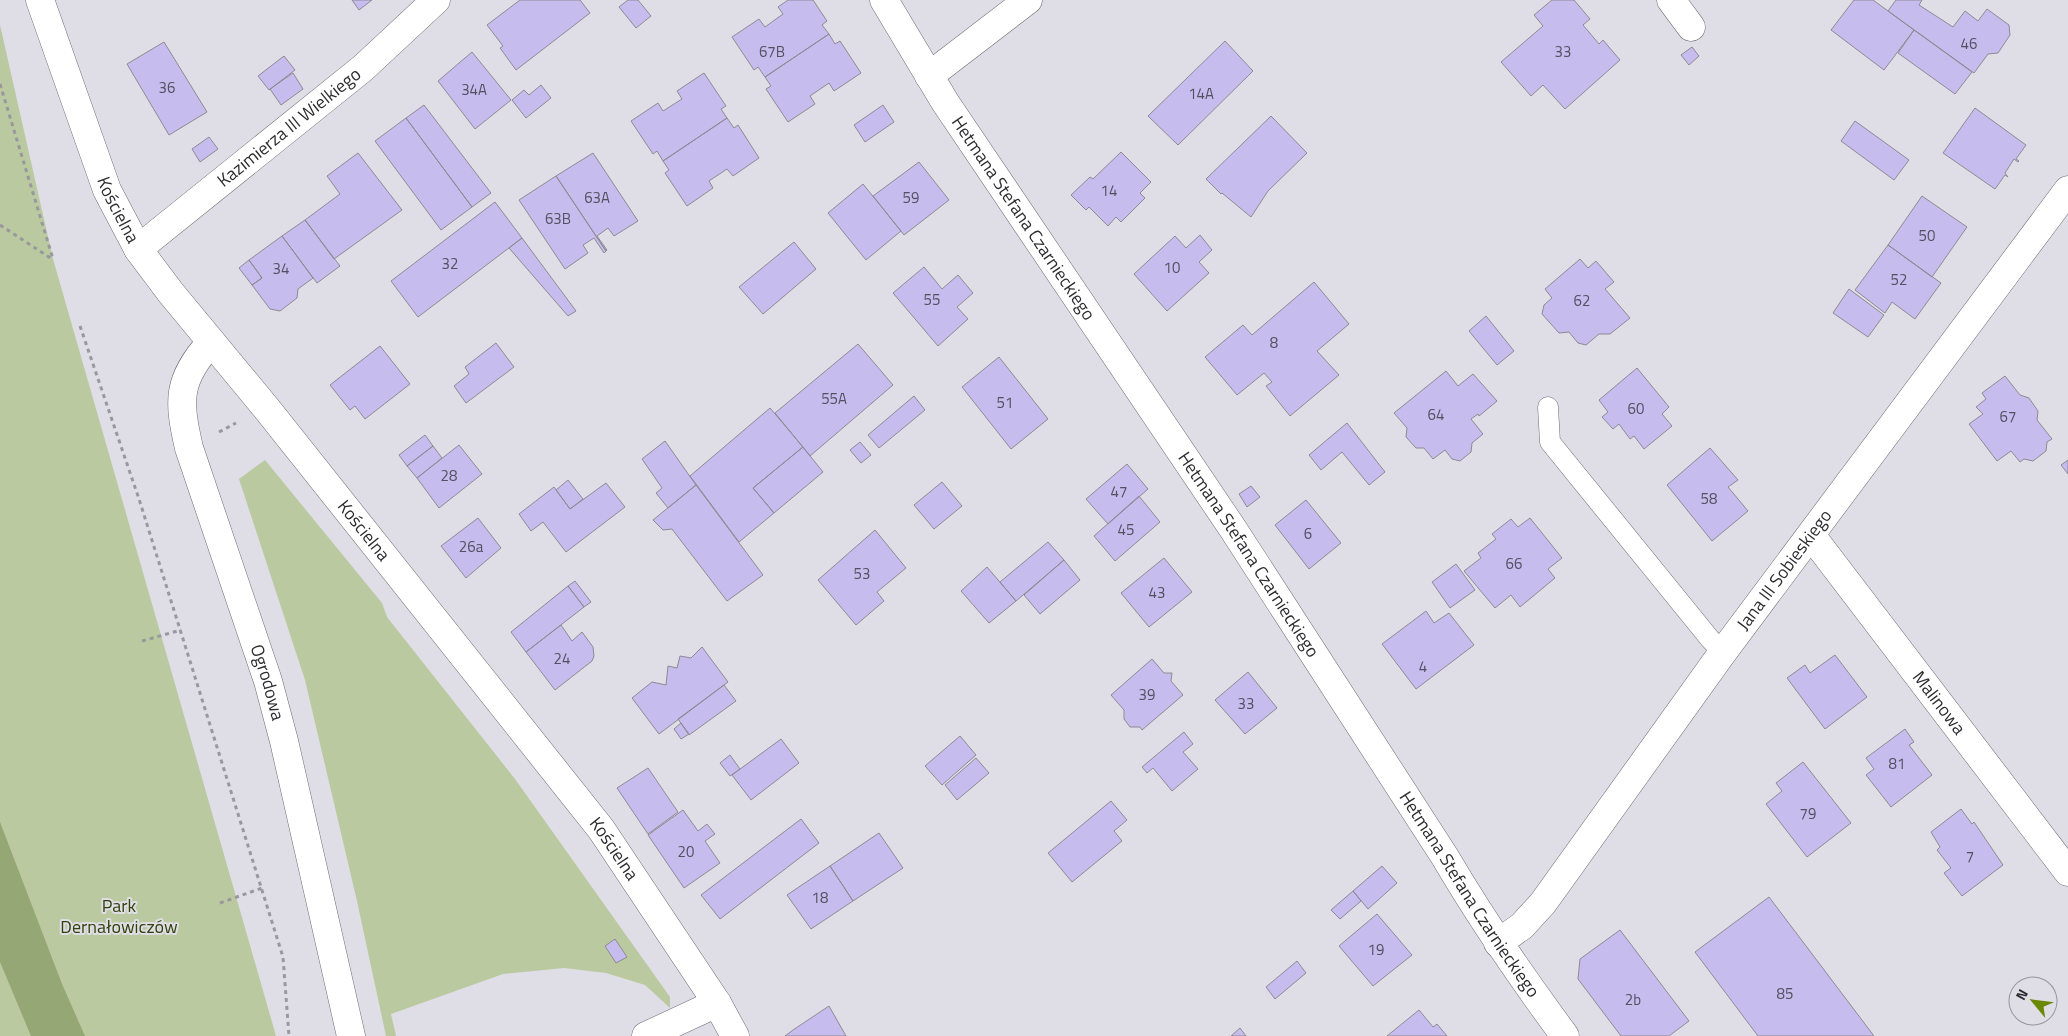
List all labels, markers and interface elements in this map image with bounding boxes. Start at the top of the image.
house number: 46 [1961,32,1977,55]
house number: 67B [759,40,785,63]
house number: 33 [1555,40,1571,63]
street label: Kazimierza III Wielkiego [211,61,367,193]
house number: 36 [159,76,175,99]
house number: 34A [461,78,487,101]
house number: 14A [1188,82,1214,105]
street label: Hetmana Stefana Czarnieckiego [945,110,1102,325]
street label: Kościelna [90,173,147,248]
house number: 14 [1101,179,1117,202]
house number: 63A [584,186,610,209]
house number: 59 [903,186,919,209]
house number: 63B [545,207,571,230]
house number: 50 [1919,224,1935,247]
house number: 32 [442,252,458,275]
house number: 10 [1164,256,1180,279]
house number: 34 [273,257,289,280]
house number: 52 [1891,268,1907,291]
house number: 55 [924,288,940,311]
house number: 62 [1574,289,1590,312]
house number: 8 [1270,331,1278,354]
house number: 55A [821,387,847,410]
house number: 51 [997,391,1013,414]
house number: 60 [1628,397,1644,420]
house number: 64 [1428,403,1444,426]
house number: 67 [2000,405,2016,428]
street label: Hetmana Stefana Czarnieckiego [1172,446,1327,663]
house number: 28 [441,464,457,487]
house number: 47 [1111,480,1127,503]
house number: 58 [1701,487,1717,510]
street label: Kościelna [331,494,397,567]
street label: Jana III Sobieskiego [1730,503,1838,636]
house number: 45 [1118,518,1134,541]
house number: 6 [1304,522,1312,545]
house number: 26a [459,535,484,558]
house number: 66 [1506,552,1522,575]
house number: 53 [854,562,870,585]
house number: 43 [1149,581,1165,604]
street label: Ogrodowa [244,641,292,723]
house number: 24 [554,647,570,670]
house number: 4 [1419,655,1427,678]
street label: Malinowa [1906,665,1973,740]
house number: 39 [1139,683,1155,706]
house number: 33 [1238,692,1254,715]
house number: 81 [1889,752,1905,775]
street label: Hetmana Stefana Czarnieckiego [1393,786,1547,1003]
house number: 79 [1800,802,1816,825]
street label: Kościelna [583,811,646,886]
house number: 20 [678,840,694,863]
house number: 7 [1966,845,1974,868]
house number: 18 [812,886,828,909]
park label: Park Dernałowiczów [60,892,178,940]
house number: 19 [1368,938,1384,961]
north arrow [2008,976,2058,1026]
house number: 85 [1777,982,1793,1005]
text: N [2010,985,2033,1004]
house number: 2b [1625,988,1641,1011]

